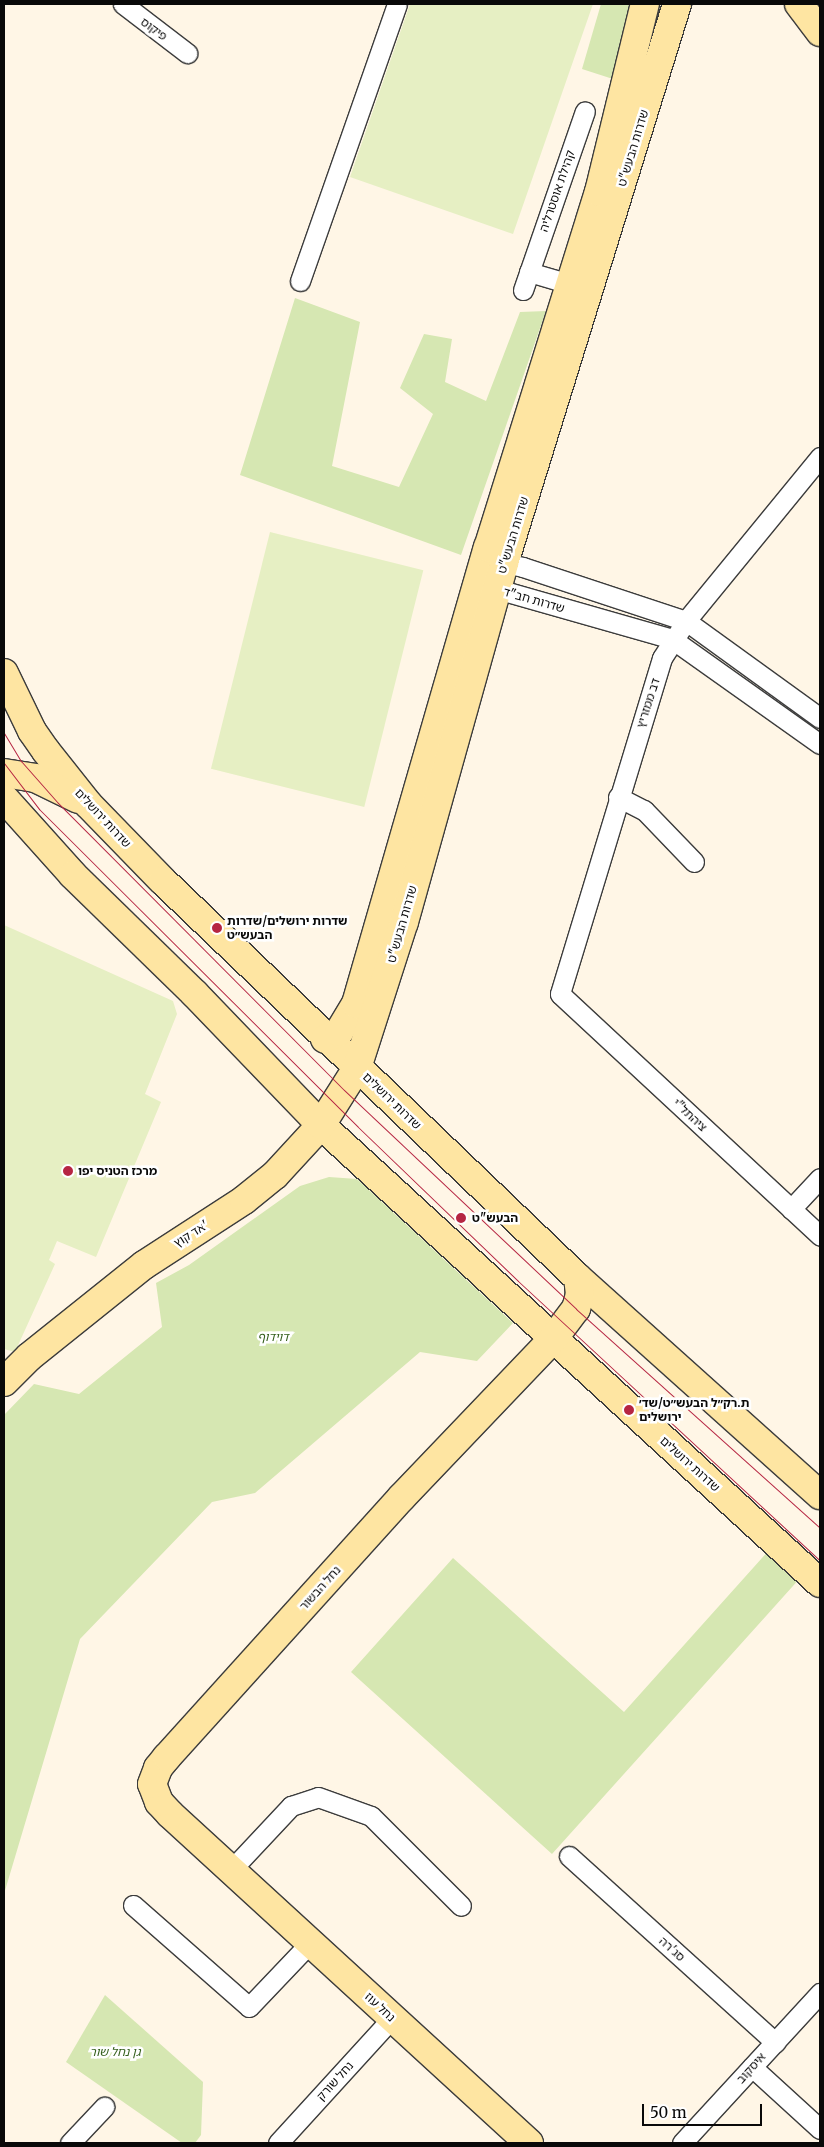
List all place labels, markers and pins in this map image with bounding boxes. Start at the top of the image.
place label: שדרות ירושלים/שדרות הבעש״ט [227,914,347,942]
marker: שדרות ירושלים/שדרות הבעש״ט [211,922,223,934]
place label: מרכז הטניס יפו [78,1164,157,1178]
marker: מרכז הטניס יפו [62,1165,74,1177]
marker: הבעש"ט [454,1211,468,1225]
place label: הבעש"ט [472,1211,518,1225]
place label: ת.רק״ל הבעש״ט/שד׳ ירושלים [639,1396,749,1424]
marker: ת.רק״ל הבעש״ט/שד׳ ירושלים [623,1404,635,1416]

